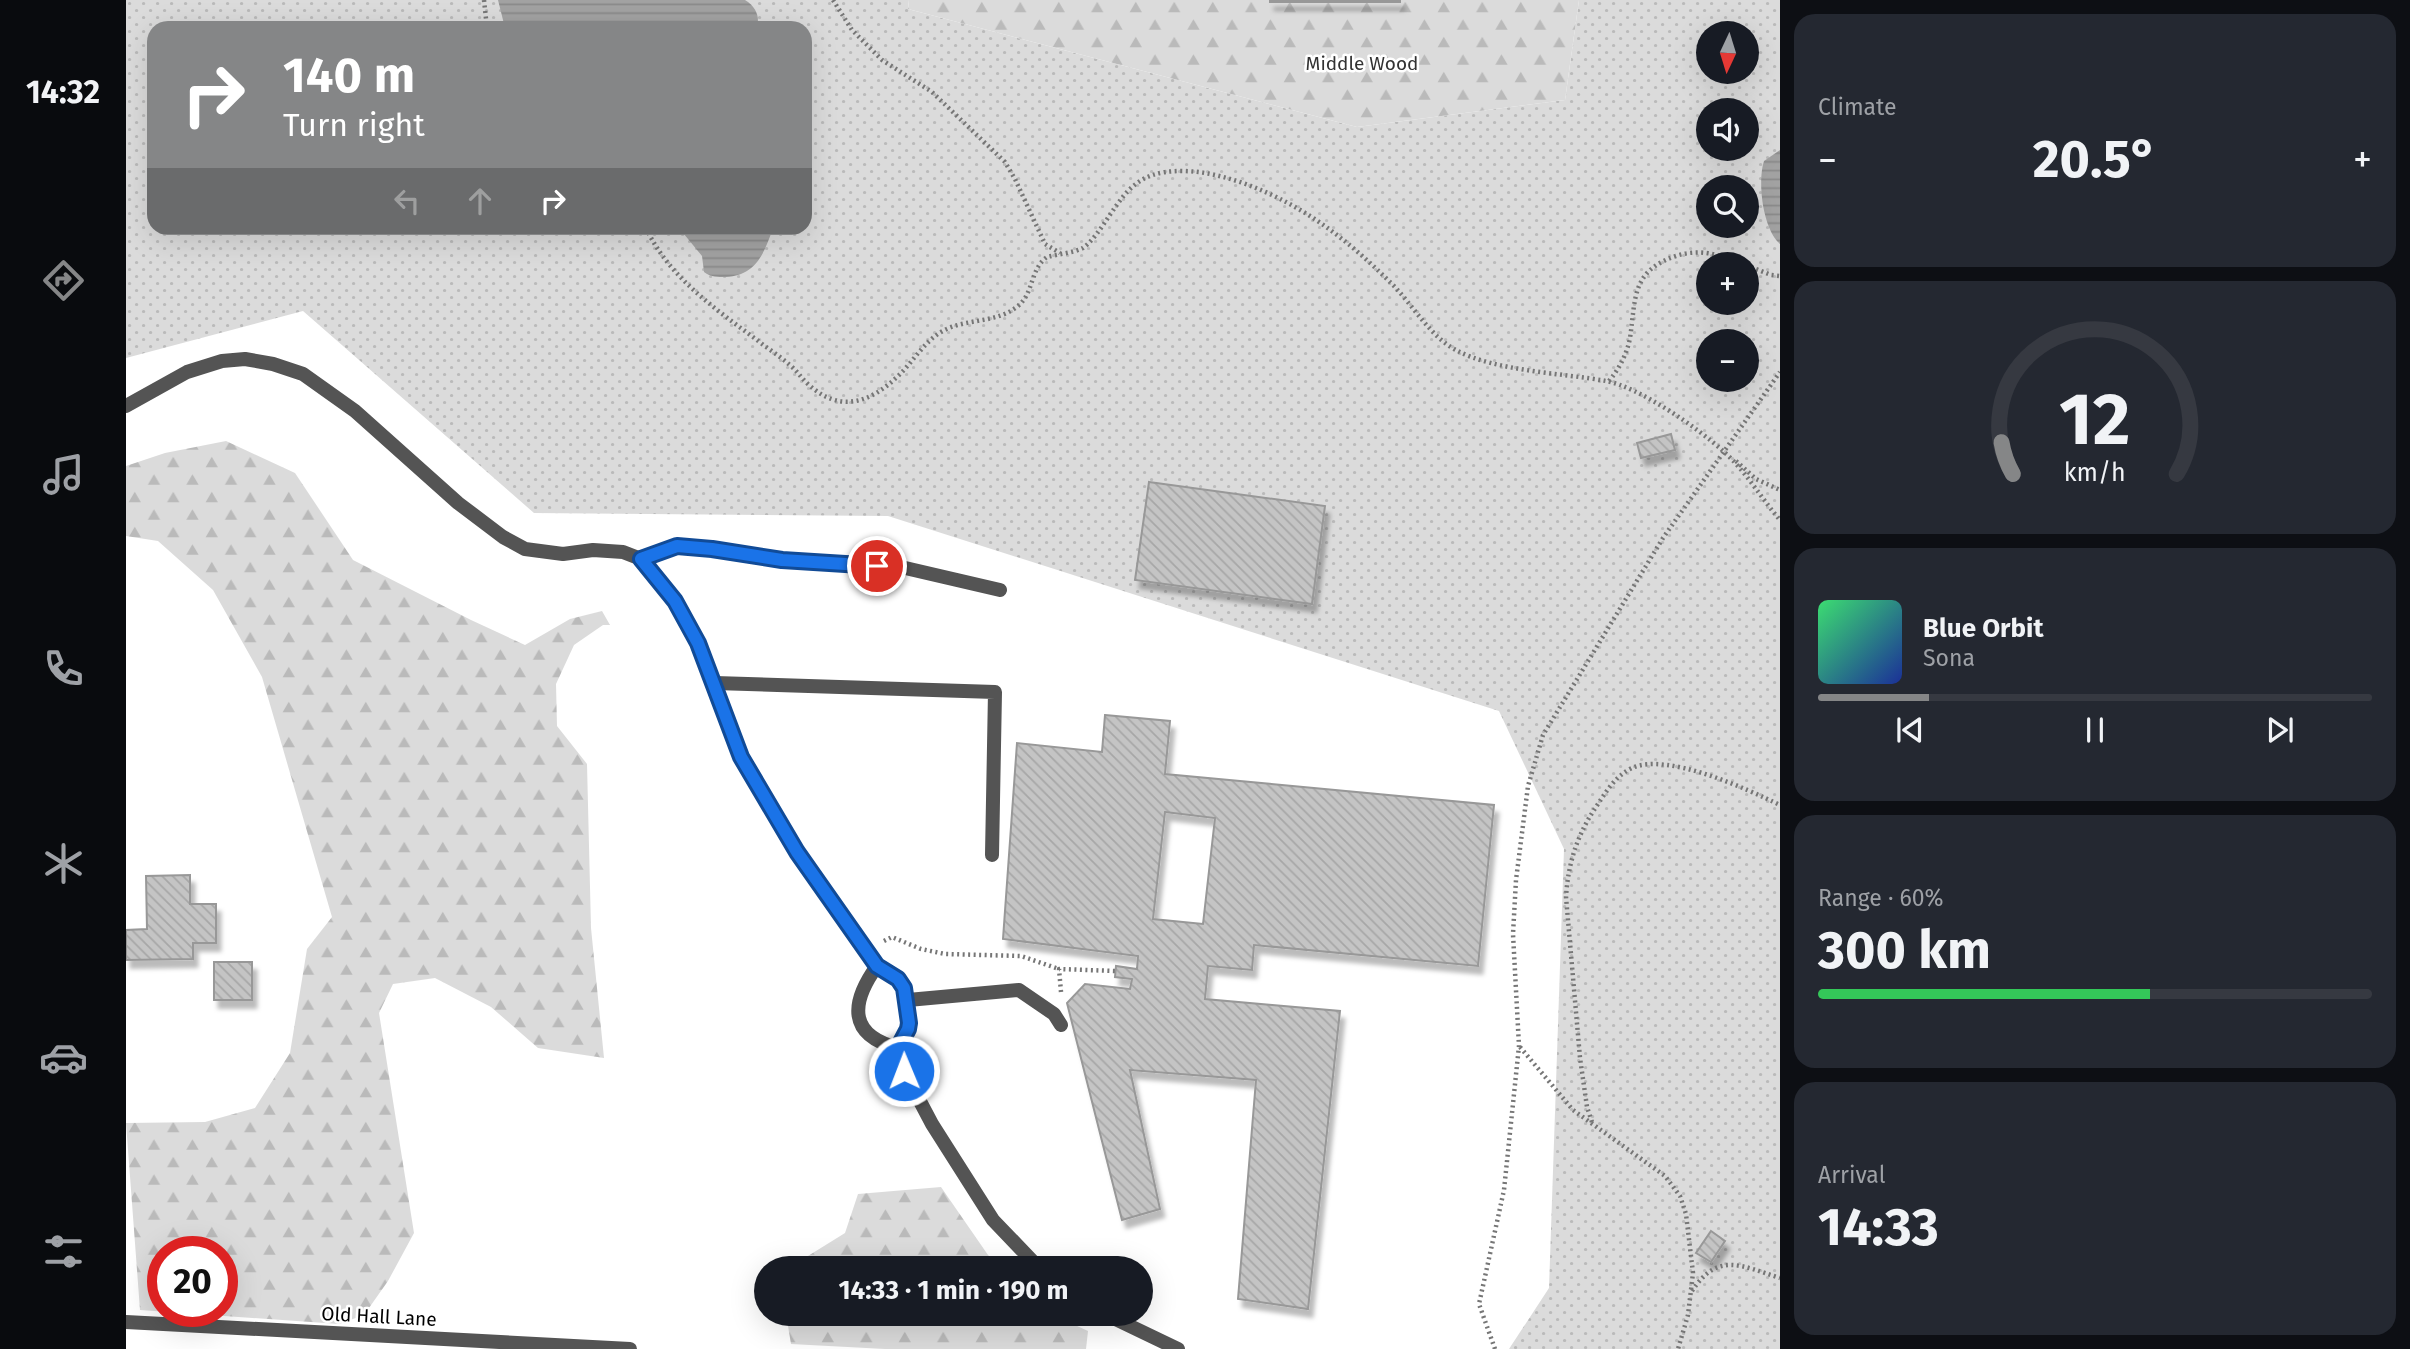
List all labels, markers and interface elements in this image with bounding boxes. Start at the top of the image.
north arrow [1696,21,1759,84]
map controls [1696,21,1759,392]
text: 140 m [283,46,415,105]
icon: right [168,49,259,140]
park label: Middle Wood [1306,52,1418,75]
text: 14:32 [26,73,100,111]
text: Climate [1818,93,1897,121]
button: sound [1696,98,1759,161]
text: Turn right [283,106,425,144]
text: 20.5° [2033,128,2157,191]
text: − [1818,137,1837,183]
text: + [2353,137,2372,183]
button: search [1696,175,1759,238]
icon: left [388,182,426,220]
icon: ahead [461,182,499,220]
icon: right [534,182,572,220]
button: + [1696,252,1759,315]
icon: directions [39,256,88,305]
button: − [1696,329,1759,392]
text: 12 [2059,376,2131,463]
icon: music [39,450,88,499]
text: km/h [2064,457,2126,487]
pin [847,536,907,596]
icon: arrive [858,547,896,585]
text: Blue Orbit [1923,613,2043,644]
icon: phone [39,644,88,693]
text: Sona [1923,644,1975,672]
icon: previous [1891,711,1929,749]
icon: pause [2076,711,2114,749]
icon: next [2261,711,2299,749]
icon: climate [39,839,88,888]
text: Range · 60% [1818,884,1944,912]
text: 300 km [1818,919,1991,982]
icon: car [39,1033,88,1082]
position arrow [867,1034,941,1108]
text: Arrival [1818,1161,1885,1189]
text: 14:33 [1818,1196,1939,1259]
icon: filters [39,1227,88,1276]
speed limit sign: 20 [147,1236,238,1327]
text: 14:33 · 1 min · 190 m [838,1275,1069,1306]
street label: Old Hall Lane [321,1302,437,1331]

